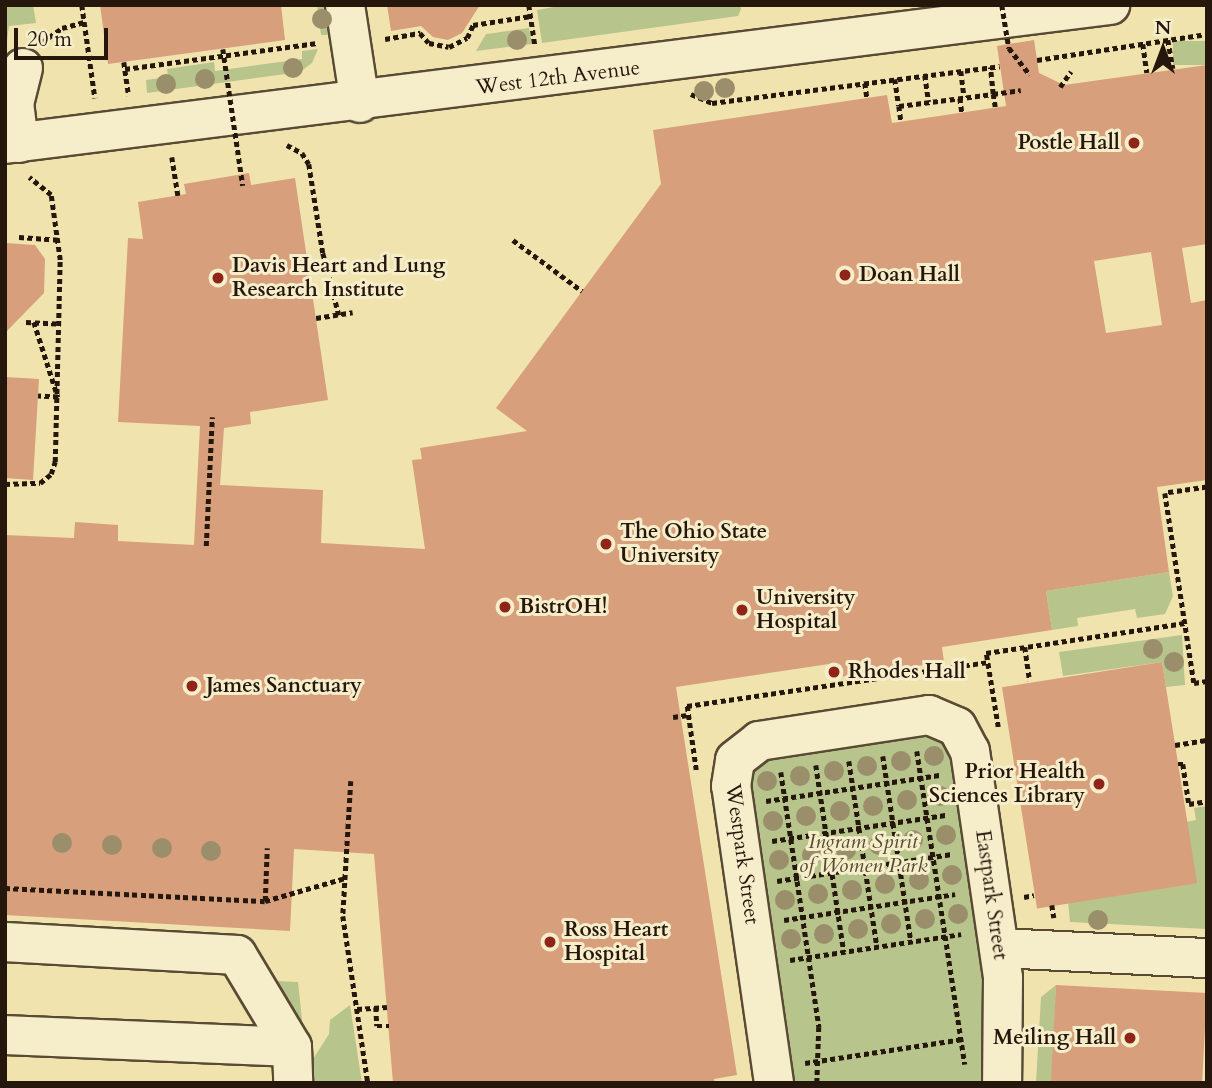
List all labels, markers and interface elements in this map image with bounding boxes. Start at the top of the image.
scale bar [18,14,112,58]
north arrow [1128,14,1198,84]
text: N [1155,15,1171,41]
text: 20 m [27,25,72,54]
street label: West 12th Avenue [474,55,642,101]
place label: Postle Hall [1017,130,1120,156]
marker: Postle Hall [1126,135,1142,151]
place label: Davis Heart and Lung Research Institute [232,253,445,303]
place label: Doan Hall [859,262,960,288]
marker: Doan Hall [837,267,853,283]
marker: Davis Heart and Lung Research Institute [210,270,226,286]
place label: The Ohio State University [620,519,767,569]
marker: The Ohio State University [598,536,614,552]
place label: University Hospital [756,585,855,635]
place label: BistrOH! [519,594,607,620]
marker: BistrOH! [497,599,513,615]
marker: University Hospital [734,602,750,618]
place label: Rhodes Hall [848,659,966,685]
marker: Rhodes Hall [826,664,842,680]
place label: James Sanctuary [206,673,362,699]
marker: James Sanctuary [184,678,200,694]
place label: Prior Health Sciences Library [929,759,1085,809]
marker: Prior Health Sciences Library [1091,776,1107,792]
street label: Westpark Street [720,782,764,926]
street label: Eastpark Street [969,828,1013,962]
park label: Ingram Spirit of Women Park [798,829,928,879]
place label: Ross Heart Hospital [564,917,668,967]
marker: Ross Heart Hospital [542,934,558,950]
place label: Meiling Hall [993,1025,1116,1051]
marker: Meiling Hall [1122,1030,1138,1046]

